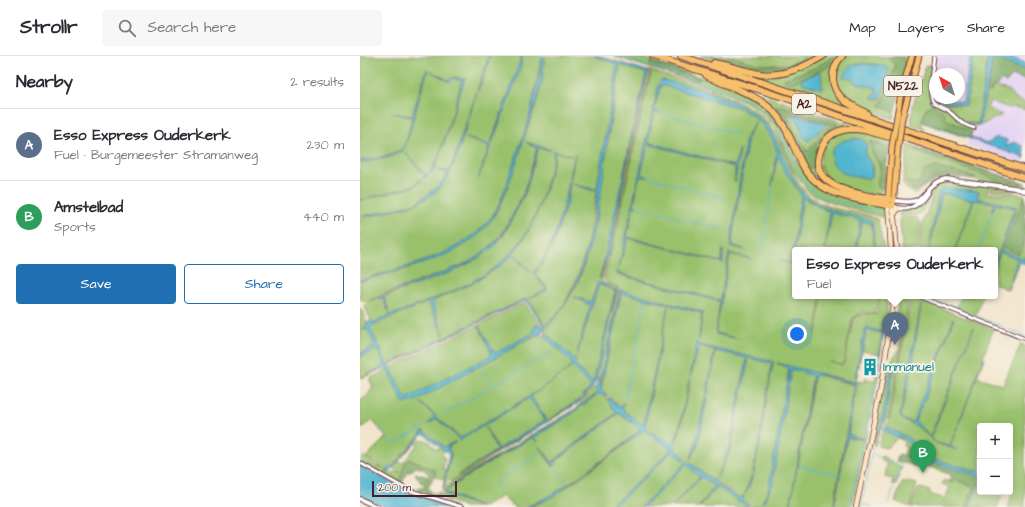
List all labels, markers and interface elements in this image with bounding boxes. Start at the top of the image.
search box [102,10,382,46]
text: Strollr [20,14,78,41]
icon: search [116,17,138,39]
text: Search here [148,17,236,38]
text: Map [849,18,876,38]
text: Layers [898,18,945,38]
text: Share [967,18,1005,38]
north arrow [929,68,965,104]
text: Nearby [16,70,73,94]
text: 2 results [290,73,344,91]
road number: N522 [884,76,922,96]
road number: A2 [792,94,816,114]
text: Esso Express Ouderkerk [54,125,231,146]
text: A [25,136,33,154]
text: 230 m [306,136,344,154]
text: Fuel · Burgemeester Stramanweg [54,146,258,164]
text: Amstelbad [54,197,123,218]
text: B [24,208,34,226]
text: 440 m [303,208,344,226]
text: Sports [54,218,96,236]
popup [792,247,998,299]
text: Esso Express Ouderkerk [807,254,983,275]
button: Save [16,264,176,304]
button: Share [184,264,344,304]
text: Fuel [807,275,831,293]
pin: A [882,312,908,345]
your location [787,324,807,344]
building icon: Immanuel [860,357,880,377]
place label: Immanuel [883,358,934,376]
map controls [977,423,1013,495]
button: + [977,423,1013,459]
pin: B [910,440,936,473]
button: − [977,459,1013,495]
scale bar [372,479,457,498]
text: 200 m [378,480,411,495]

